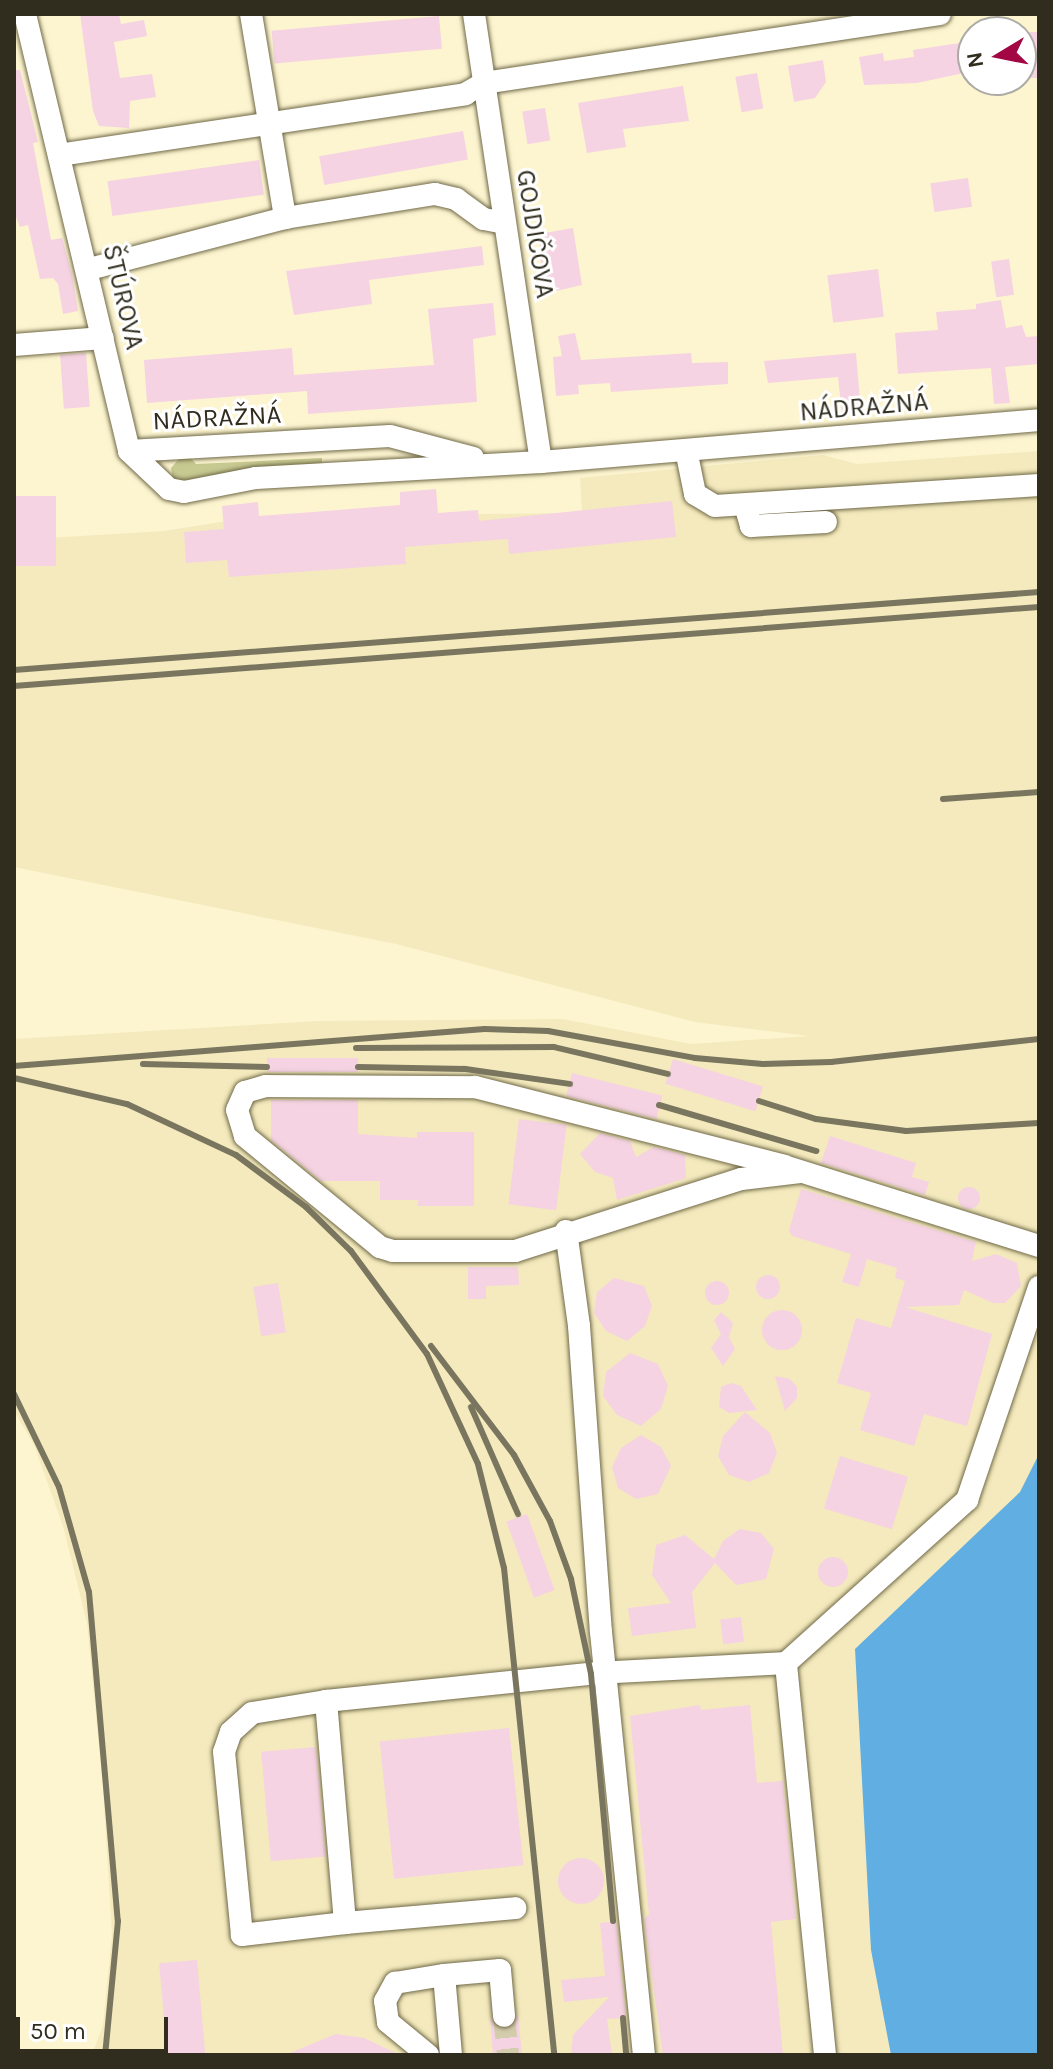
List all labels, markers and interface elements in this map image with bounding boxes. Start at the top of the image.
north arrow [957,16,1037,96]
text: N [961,50,990,70]
street label: GOJDIČOVA [509,168,561,300]
street label: ŠTÚROVA [96,241,150,353]
street label: NÁDRAŽNÁ [798,386,930,428]
street label: NÁDRAŽNÁ [152,399,282,437]
scale bar [20,2001,172,2051]
text: 50 m [30,2017,86,2045]

